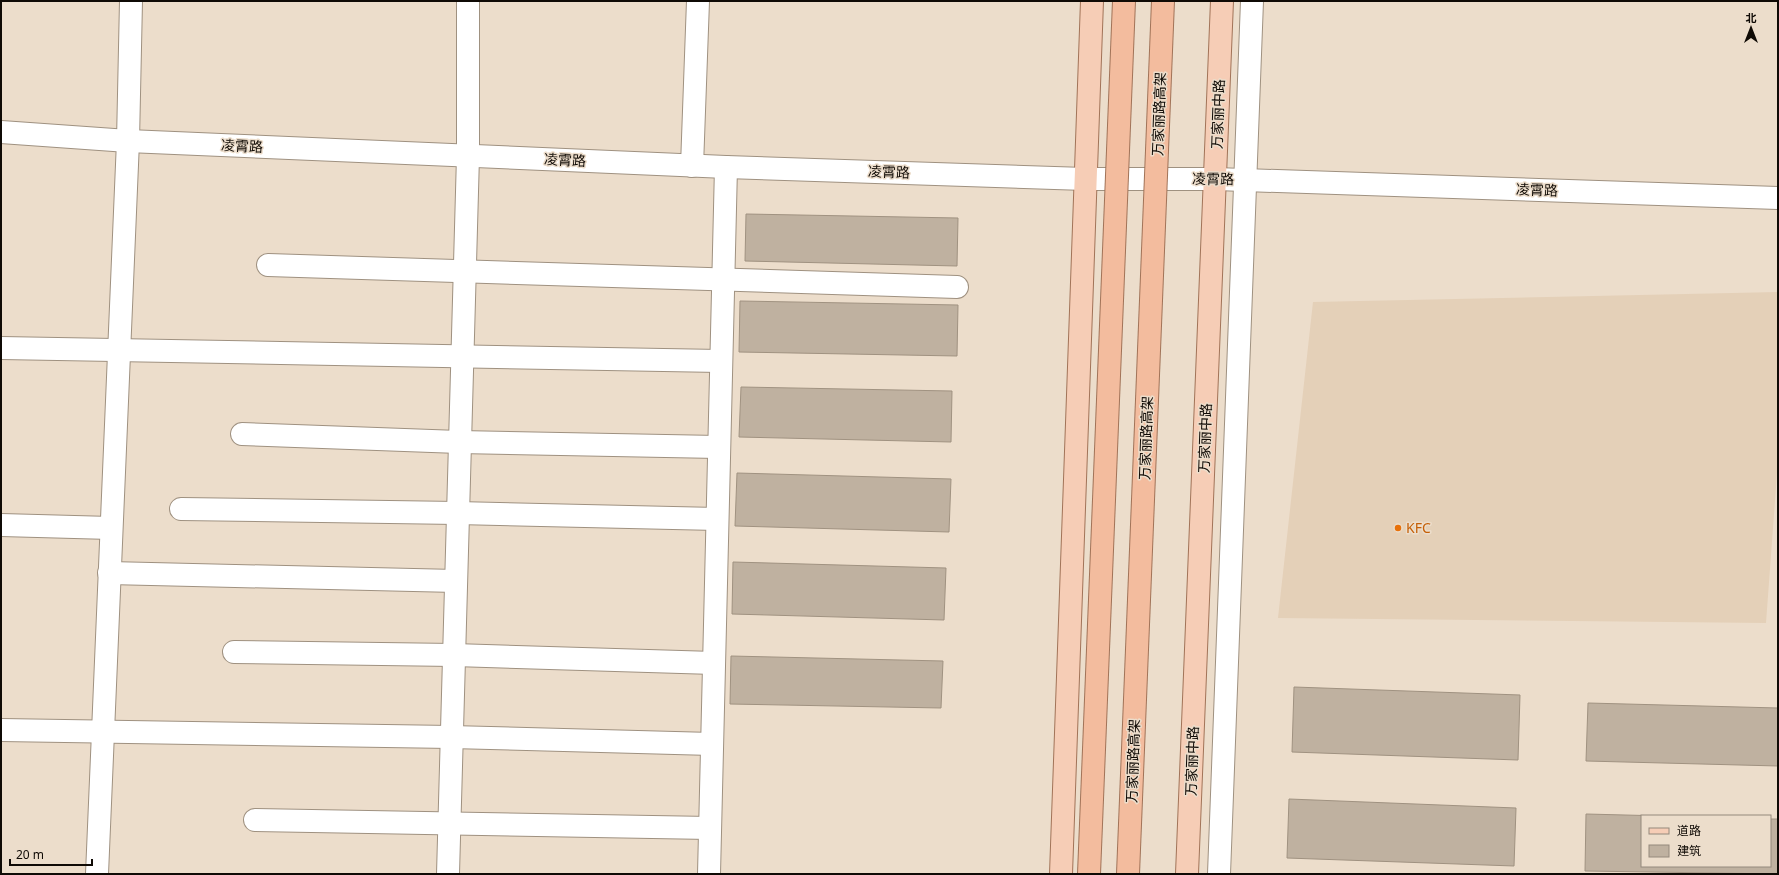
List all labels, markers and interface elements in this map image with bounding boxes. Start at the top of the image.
north arrow [1731,8,1771,48]
text: 北 [1746,10,1757,25]
street label: 万家丽路高架 [1148,72,1169,156]
street label: 万家丽中路 [1207,79,1228,149]
street label: 凌霄路 [221,135,263,156]
street label: 凌霄路 [544,149,586,170]
street label: 凌霄路 [868,161,910,182]
street label: 凌霄路 [1192,169,1234,188]
street label: 凌霄路 [1516,179,1558,200]
street label: 万家丽路高架 [1135,396,1156,480]
street label: 万家丽中路 [1194,403,1215,473]
place label: KFC [1406,518,1431,537]
marker: KFC [1393,523,1403,533]
street label: 万家丽路高架 [1122,719,1143,803]
street label: 万家丽中路 [1181,726,1202,796]
legend [1641,815,1771,867]
text: 道路 [1677,822,1701,839]
scale bar [10,841,92,867]
text: 建筑 [1677,842,1701,859]
text: 20 m [16,846,44,863]

